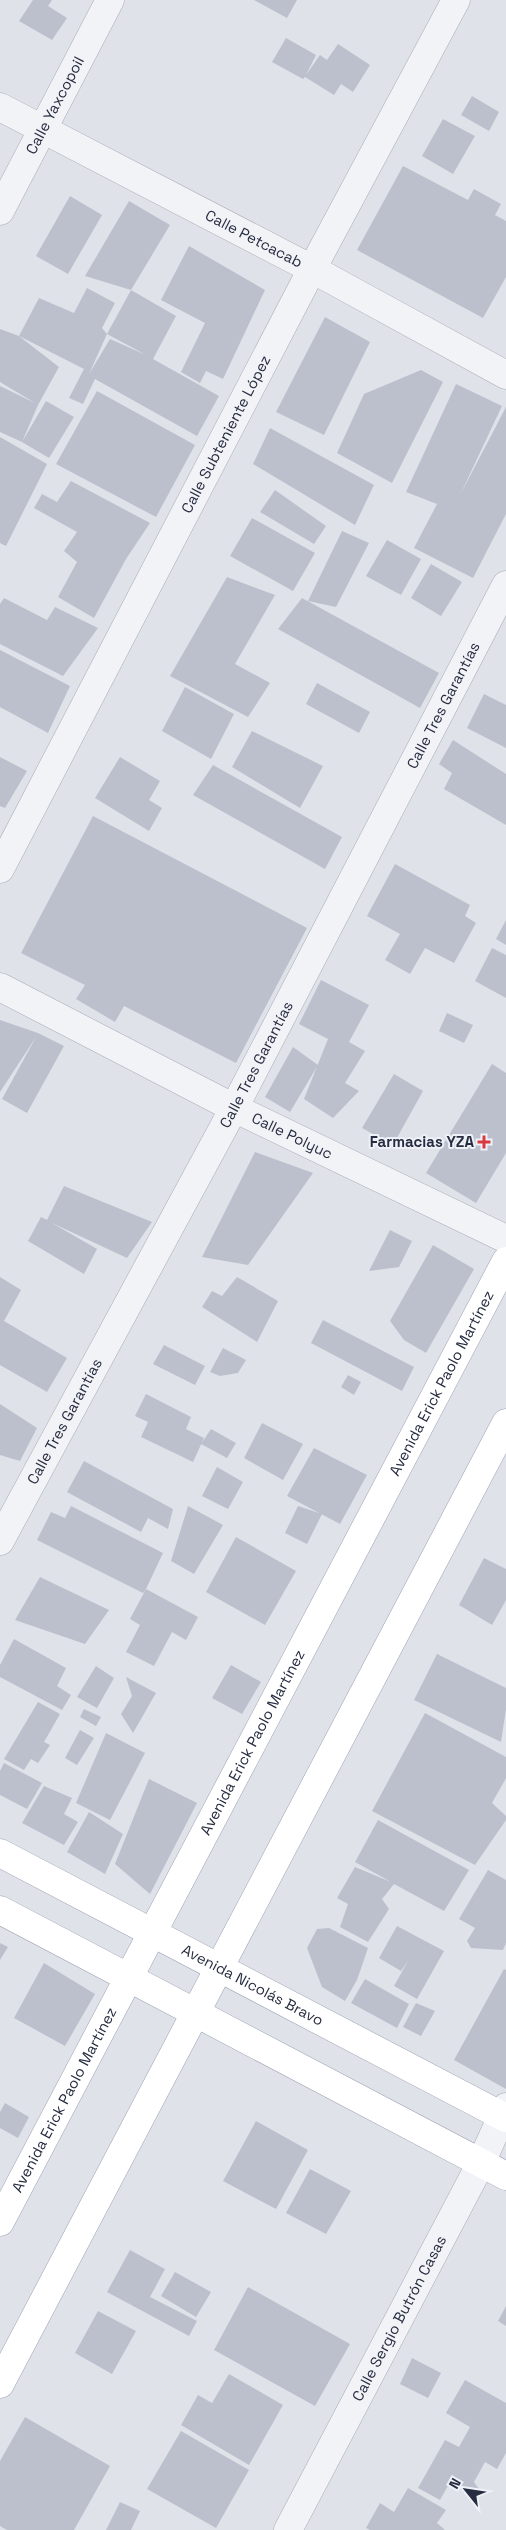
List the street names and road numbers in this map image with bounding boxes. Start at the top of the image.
street label: Calle Yaxcopoil [21,53,88,157]
street label: Calle Petcacab [202,205,306,271]
street label: Calle Subteniente López [177,352,275,516]
street label: Calle Tres Garantías [402,638,484,772]
street label: Calle Tres Garantías [215,998,297,1131]
street label: Calle Polyuc [249,1108,336,1163]
street label: Avenida Erick Paolo Martínez [385,1287,498,1479]
street label: Calle Tres Garantías [22,1355,106,1487]
street label: Avenida Erick Paolo Martínez [196,1646,309,1838]
street label: Avenida Nicolás Bravo [179,1940,327,2030]
street label: Avenida Erick Paolo Martínez [7,2004,120,2195]
street label: Calle Sergio Butrón Casas [347,2232,450,2404]

